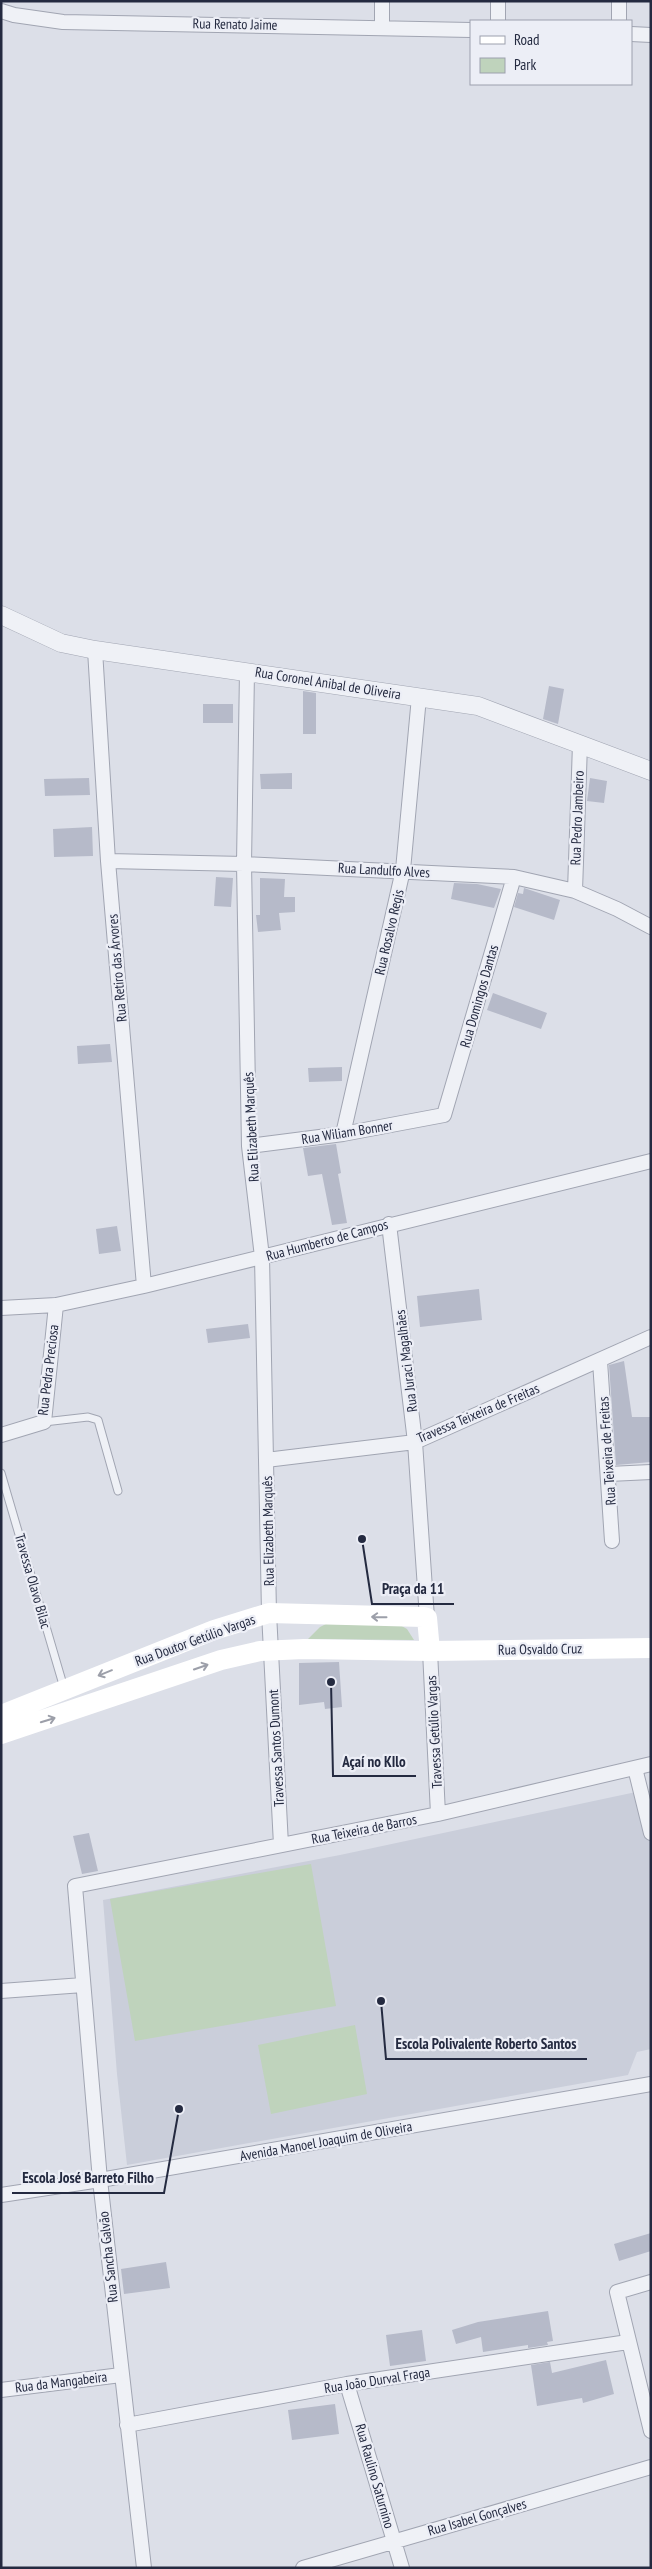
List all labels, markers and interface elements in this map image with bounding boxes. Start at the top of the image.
street label: Rua Renato Jaime [192,14,278,34]
legend [470,20,632,85]
text: Road [514,30,540,49]
text: Park [514,55,536,74]
street label: Rua Coronel Anibal de Oliveira [254,663,402,703]
street label: Rua Pedro Jambeiro [566,770,588,866]
street label: Rua Landulfo Alves [338,859,431,881]
street label: Rua Rosalvo Regis [370,887,408,977]
street label: Rua Retiro das Árvores [103,913,131,1023]
street label: Rua Domingos Dantas [456,942,502,1049]
street label: Rua Elizabeth Marquês [239,1071,263,1182]
street label: Rua Wiliam Bonner [300,1116,394,1148]
street label: Rua Humberto de Campos [264,1215,390,1265]
street label: Rua Juraci Magalhães [391,1309,421,1413]
street label: Rua Pedra Preciosa [33,1324,63,1416]
street label: Travessa Teixeira de Freitas [414,1379,542,1447]
street label: Rua Teixeira de Freitas [594,1396,620,1506]
street label: Rua Elizabeth Marquês [258,1476,278,1586]
street label: Travessa Olavo Bilac [11,1531,55,1631]
callout: Praça da 11 [372,1574,454,1604]
text: Praça da 11 [382,1579,444,1598]
street label: Rua Doutor Getúlio Vargas [132,1610,258,1670]
one-way arrow [371,1612,387,1621]
street label: Rua Osvaldo Cruz [498,1639,582,1659]
one-way arrow [193,1662,209,1671]
one-way arrow [98,1669,113,1679]
street label: Travessa Getúlio Vargas [422,1675,446,1789]
street label: Travessa Santos Dumont [264,1689,288,1807]
one-way arrow [39,1714,55,1724]
callout: Açaí no KIlo [333,1746,416,1776]
text: Açaí no KIlo [341,1752,406,1771]
street label: Rua Teixeira de Barros [310,1810,418,1848]
callout: Escola Polivalente Roberto Santos [386,2029,587,2059]
text: Escola Polivalente Roberto Santos [396,2034,576,2053]
street label: Avenida Manoel Joaquim de Oliveira [238,2117,414,2165]
callout: Escola José Barreto Filho [12,2163,164,2193]
text: Escola José Barreto Filho [22,2168,154,2187]
street label: Rua Sancha Galvão [94,2210,122,2304]
street label: Rua João Durval Fraga [323,2363,431,2397]
street label: Rua da Mangabeira [14,2367,108,2397]
street label: Rua Raulino Saturnino [351,2422,399,2530]
street label: Rua Isabel Gonçalves [426,2494,529,2540]

